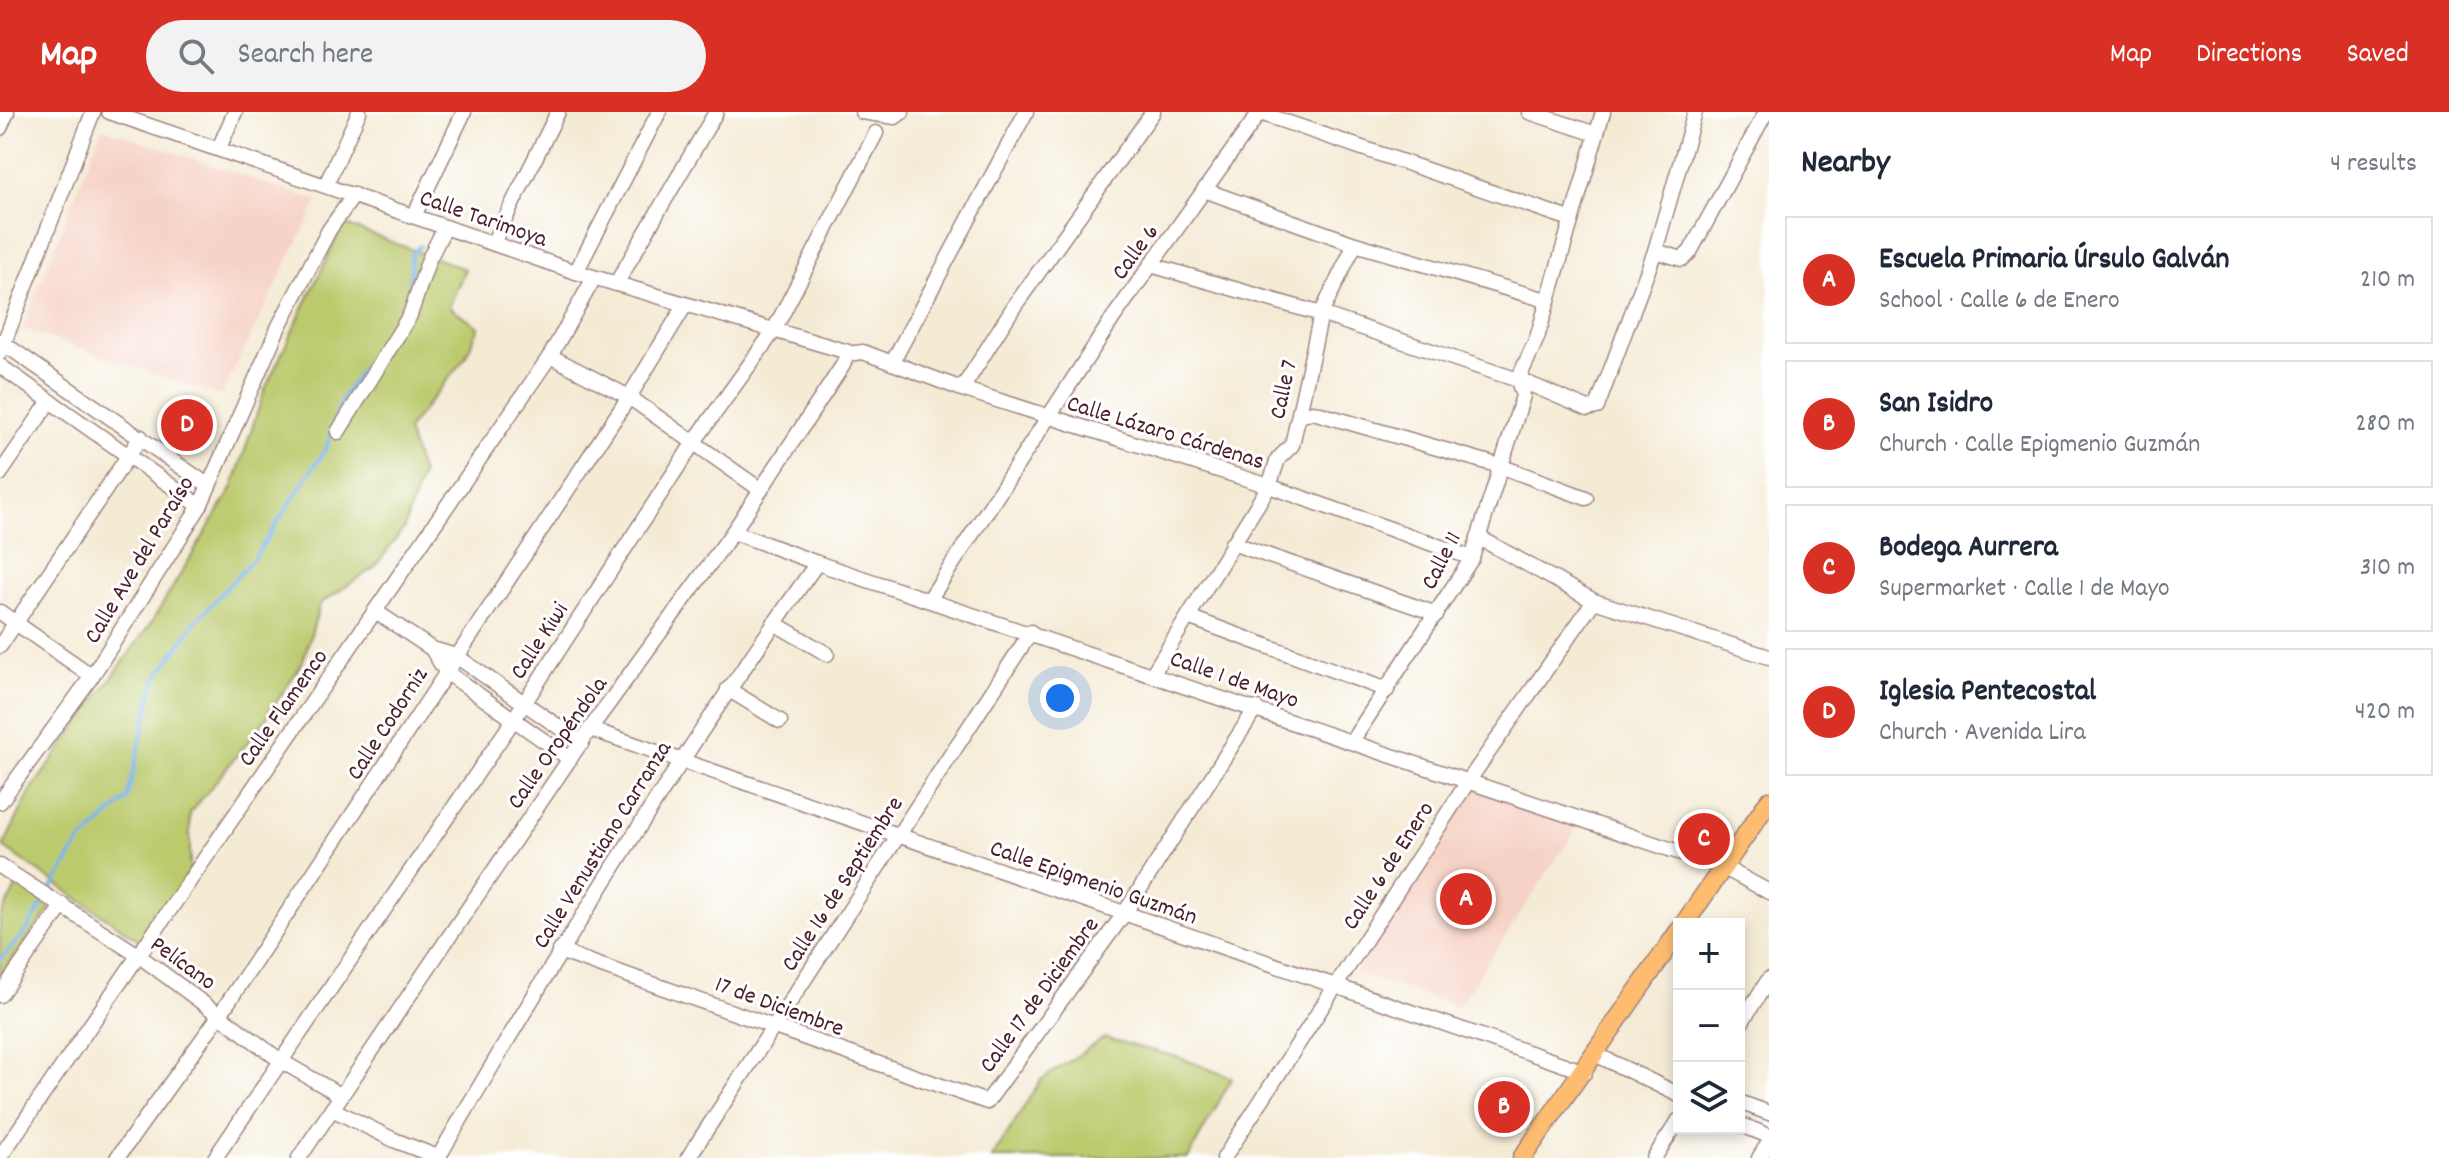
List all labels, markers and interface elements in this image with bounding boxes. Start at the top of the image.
search box [146,20,706,92]
text: Map [40,29,98,84]
icon: search [174,34,218,78]
text: Search here [238,35,373,78]
text: Map [2110,36,2152,76]
text: Directions [2196,36,2302,76]
text: Saved [2346,36,2409,76]
text: Nearby [1801,140,1890,189]
text: 4 results [2330,146,2417,183]
street label: Calle Tarimoya [415,182,552,258]
street label: Calle 6 [1104,218,1169,288]
text: Escuela Primaria Úrsulo Galván [1879,240,2229,283]
text: A [1822,262,1836,299]
text: 210 m [2360,262,2415,299]
text: School · Calle 6 de Enero [1879,283,2120,320]
street label: Calle 7 [1262,357,1308,422]
text: San Isidro [1879,384,1993,427]
street label: Calle Lázaro Cárdenas [1062,388,1268,480]
pin: D [161,395,213,455]
text: B [1823,406,1835,443]
text: 280 m [2355,406,2415,443]
text: Church · Calle Epigmenio Guzmán [1879,427,2200,464]
street label: Calle Ave del Paraíso [77,470,204,651]
street label: Calle 11 [1414,526,1472,596]
text: Bodega Aurrera [1879,528,2058,571]
text: C [1823,550,1835,587]
text: 310 m [2360,550,2415,587]
text: Supermarket · Calle 1 de Mayo [1879,571,2170,608]
street label: Calle Kiwi [503,596,578,687]
street label: Calle Flamenco [231,643,338,774]
street label: Calle 1 de Mayo [1165,643,1303,719]
street label: Calle Codorniz [339,661,438,788]
street label: Calle Oropéndola [500,670,617,817]
text: Iglesia Pentecostal [1879,672,2096,715]
your location [1040,678,1080,718]
text: D [1822,694,1836,731]
text: 420 m [2355,694,2415,731]
text: Church · Avenida Lira [1879,715,2086,752]
street label: Calle Venustiano Carranza [526,734,682,956]
street label: Calle 16 de Septiembre [774,790,913,979]
street label: Calle 6 de Enero [1335,796,1444,938]
pin: C [1678,809,1730,869]
street label: Calle Epigmenio Guzmán [985,832,1201,935]
pin: A [1440,869,1492,929]
street label: Calle 17 de Diciembre [972,911,1109,1081]
map controls [1673,918,1745,1134]
button: + [1673,918,1745,990]
street label: Pelícano [142,929,222,1000]
street label: 17 de Diciembre [710,969,848,1047]
button: − [1673,990,1745,1062]
button: layers [1673,1062,1745,1134]
pin: B [1478,1077,1530,1137]

